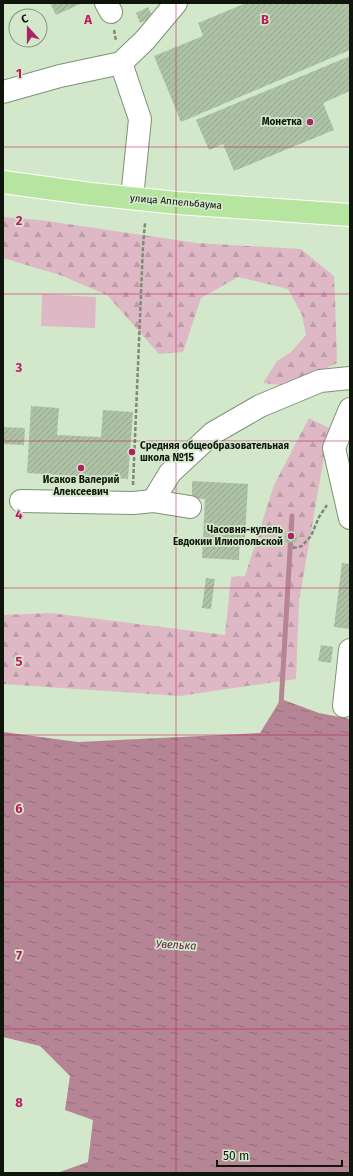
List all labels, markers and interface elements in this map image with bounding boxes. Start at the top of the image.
north arrow [8,8,48,48]
text: С [19,12,31,26]
text: A [83,12,92,27]
text: B [261,12,269,27]
text: 1 [16,66,22,81]
place label: Монетка [262,116,303,128]
marker: Монетка [305,117,315,127]
street label: улица Аппельбаума [129,192,223,212]
text: 2 [16,213,23,228]
text: 3 [15,360,23,375]
place label: Средняя общеобразовательная школа №15 [140,440,289,464]
marker: Средняя общеобразовательная школа №15 [127,447,137,457]
marker: Исаков Валерий Алексеевич [76,463,86,473]
place label: Исаков Валерий Алексеевич [43,474,119,498]
text: 4 [15,507,23,522]
place label: Часовня-купель Евдокии Илиопольской [173,524,284,548]
marker: Часовня-купель Евдокии Илиопольской [286,531,296,541]
text: 5 [16,654,23,669]
text: 6 [15,801,23,816]
water label: Увелька [155,937,197,953]
text: 7 [16,948,22,963]
text: 8 [15,1095,23,1110]
scale bar [217,1142,342,1168]
text: 50 m [223,1149,249,1163]

